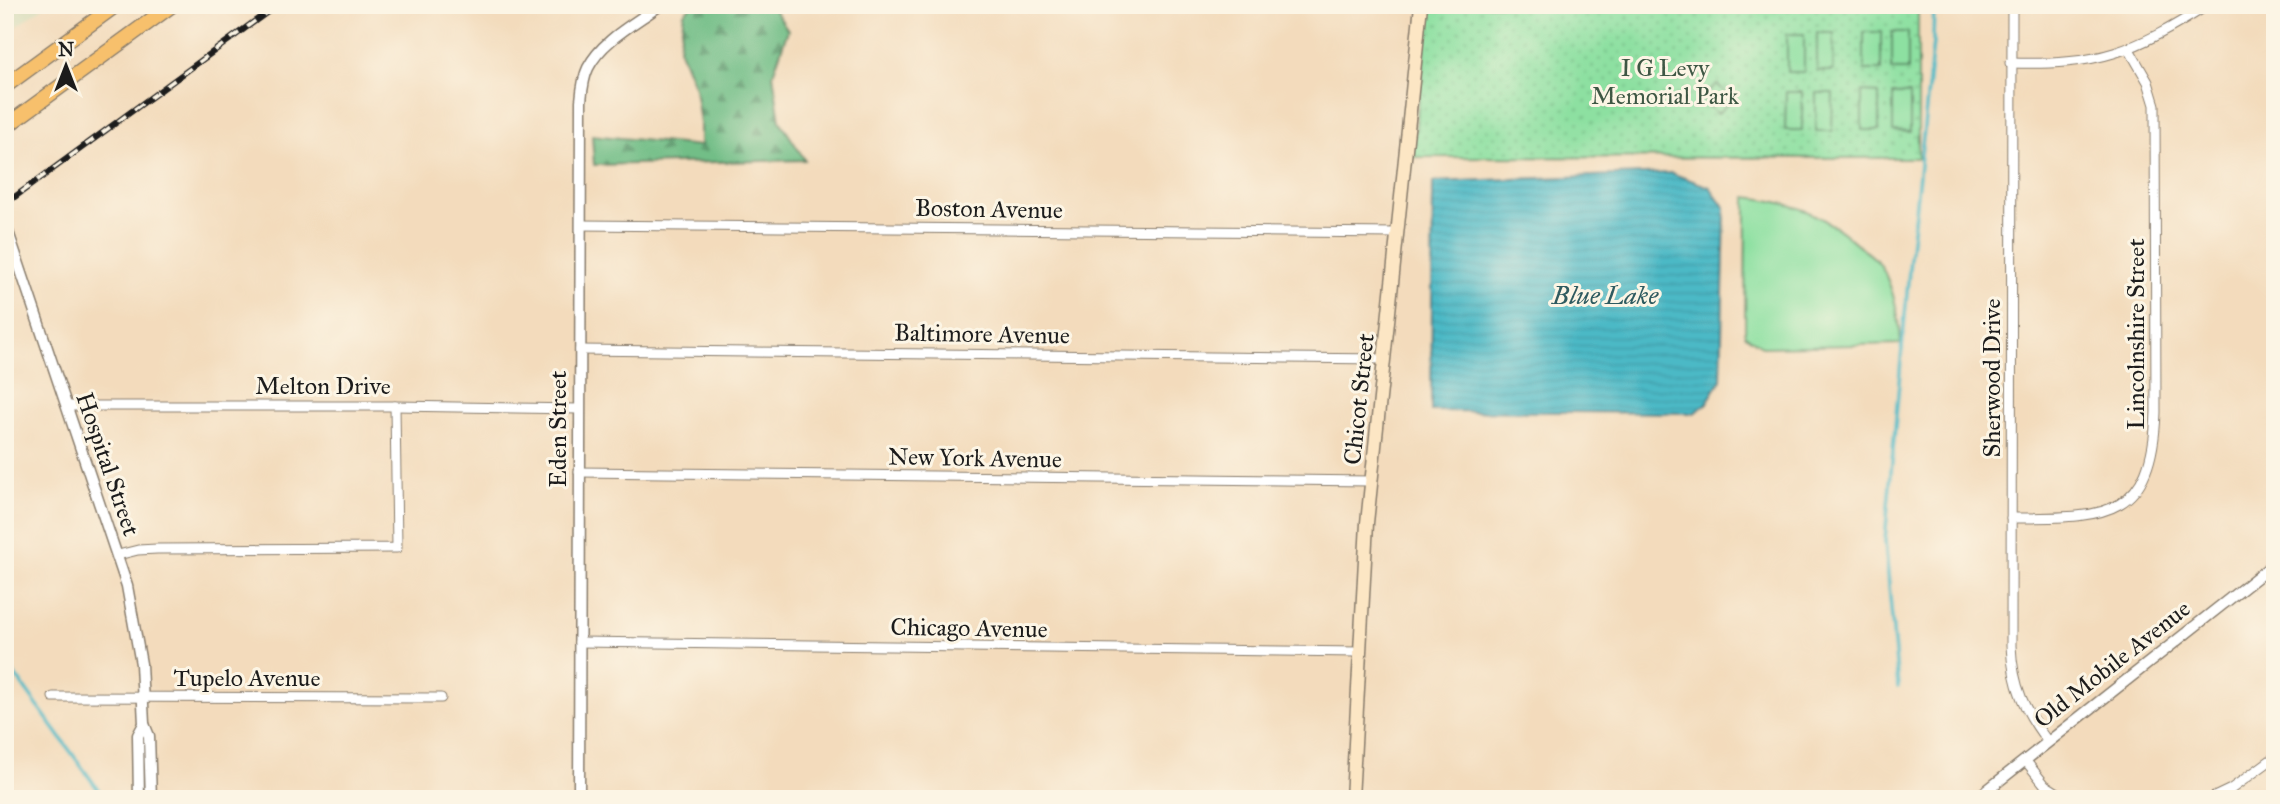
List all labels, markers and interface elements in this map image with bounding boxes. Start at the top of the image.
north arrow [32,32,102,102]
text: N [58,38,74,61]
park label: I G Levy Memorial Park [1591,53,1740,111]
street label: Boston Avenue [915,193,1063,225]
street label: Lincolnshire Street [2121,238,2151,430]
water label: Blue Lake [1551,279,1659,311]
street label: Sherwood Drive [1977,298,2007,458]
street label: Baltimore Avenue [894,317,1070,351]
street label: Chicot Street [1337,331,1381,466]
street label: Eden Street [543,370,573,488]
street label: Melton Drive [255,371,391,401]
street label: Hospital Street [69,388,147,540]
street label: New York Avenue [888,441,1062,475]
street label: Old Mobile Avenue [2028,594,2196,734]
street label: Chicago Avenue [890,612,1048,644]
street label: Tupelo Avenue [174,663,320,693]

